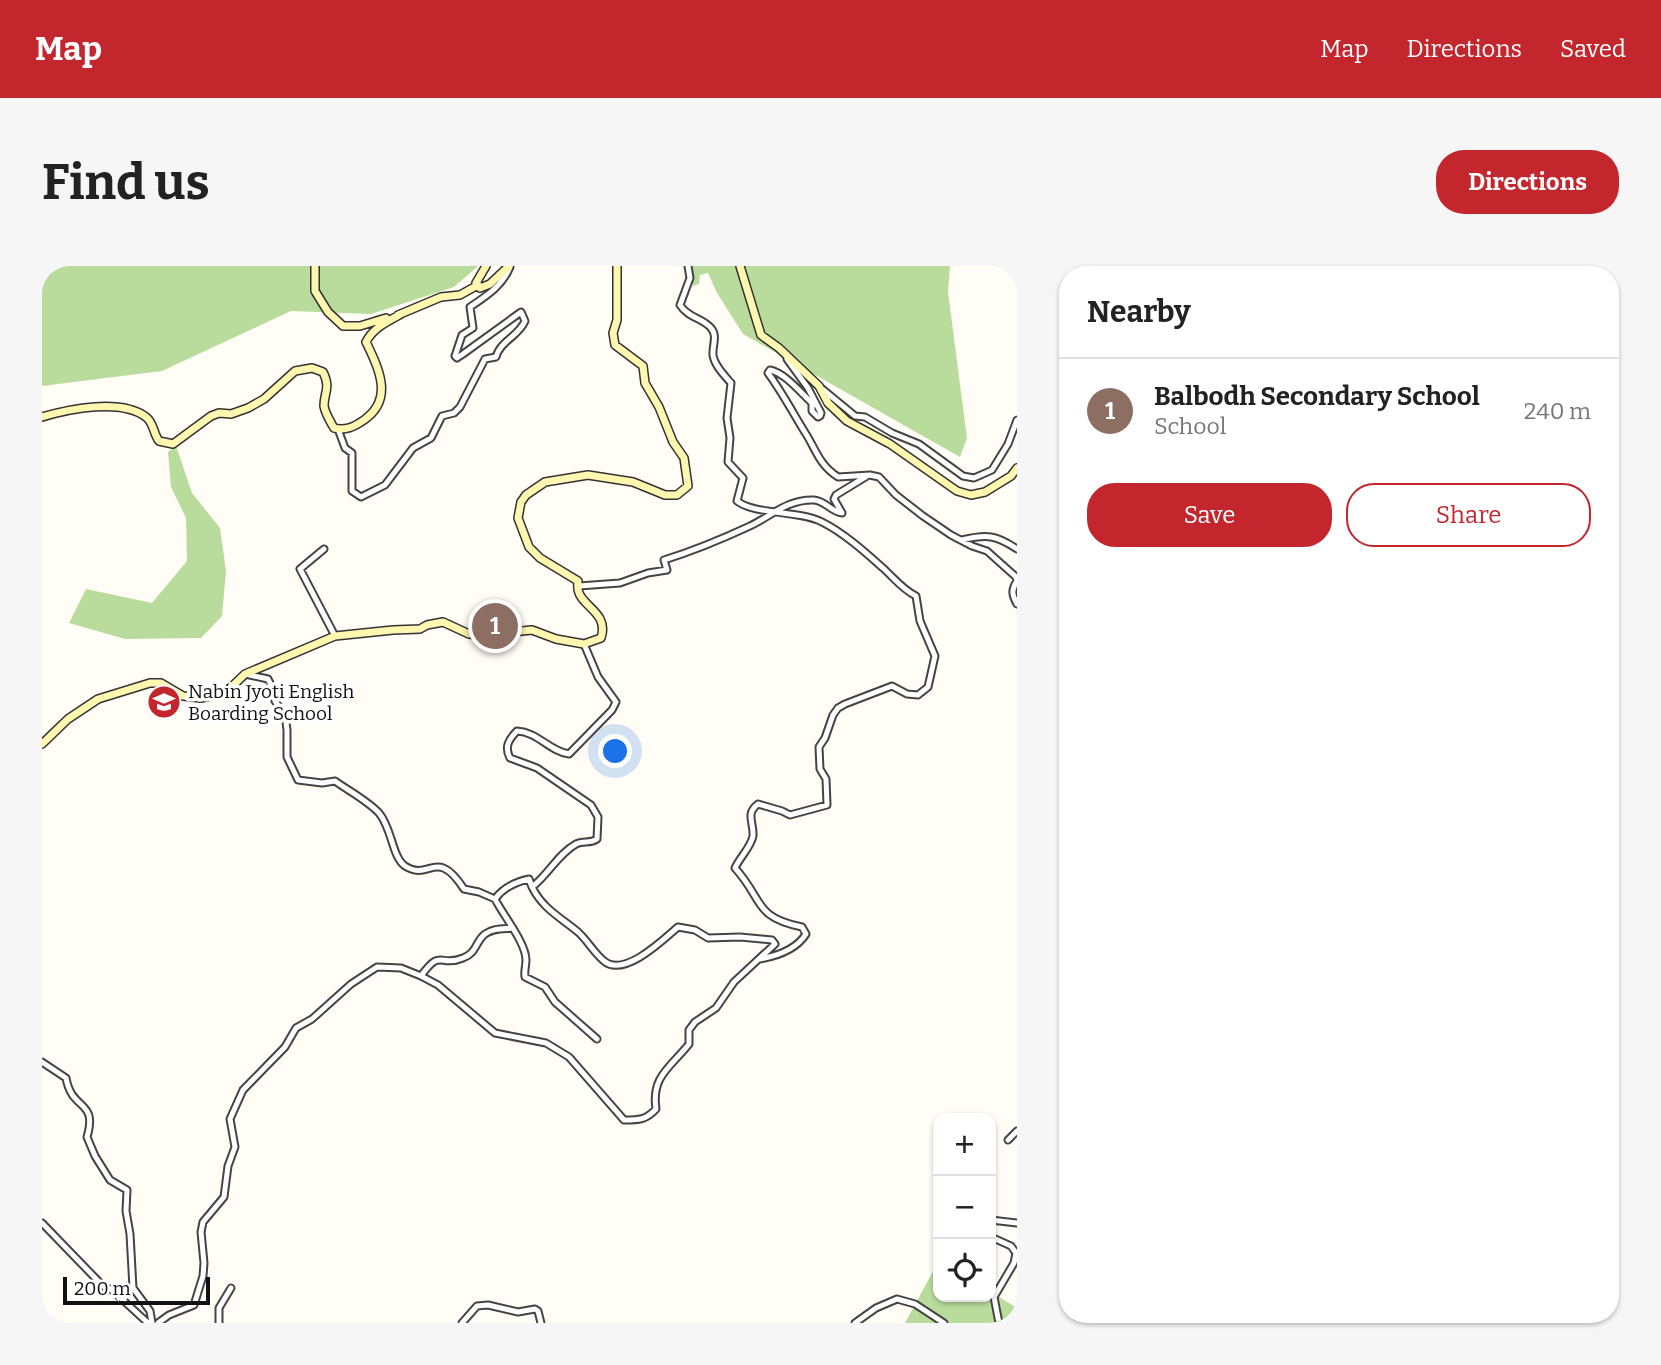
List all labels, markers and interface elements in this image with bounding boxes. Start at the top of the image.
text: Map [35,29,102,69]
text: Map [1320,35,1369,63]
text: Directions [1407,35,1522,63]
text: Saved [1560,35,1626,63]
button: Directions [1436,150,1619,214]
text: Find us [42,153,210,212]
text: Nearby [1087,294,1191,330]
text: Balbodh Secondary School [1154,381,1480,412]
text: 1 [1105,397,1115,425]
text: 240 m [1524,397,1591,425]
text: School [1154,412,1226,440]
button: Save [1087,483,1332,547]
button: Share [1346,483,1591,547]
pin: 1 [472,600,518,652]
place label: Nabin Jyoti English Boarding School [188,680,355,725]
school or university icon: Nabin Jyoti English Boarding School [145,683,183,721]
your location [598,734,632,768]
map controls [933,1113,996,1302]
button: + [933,1113,996,1176]
button: − [933,1176,996,1239]
button: locate [933,1239,996,1302]
scale bar [63,1274,210,1306]
text: 200 m [74,1277,131,1300]

